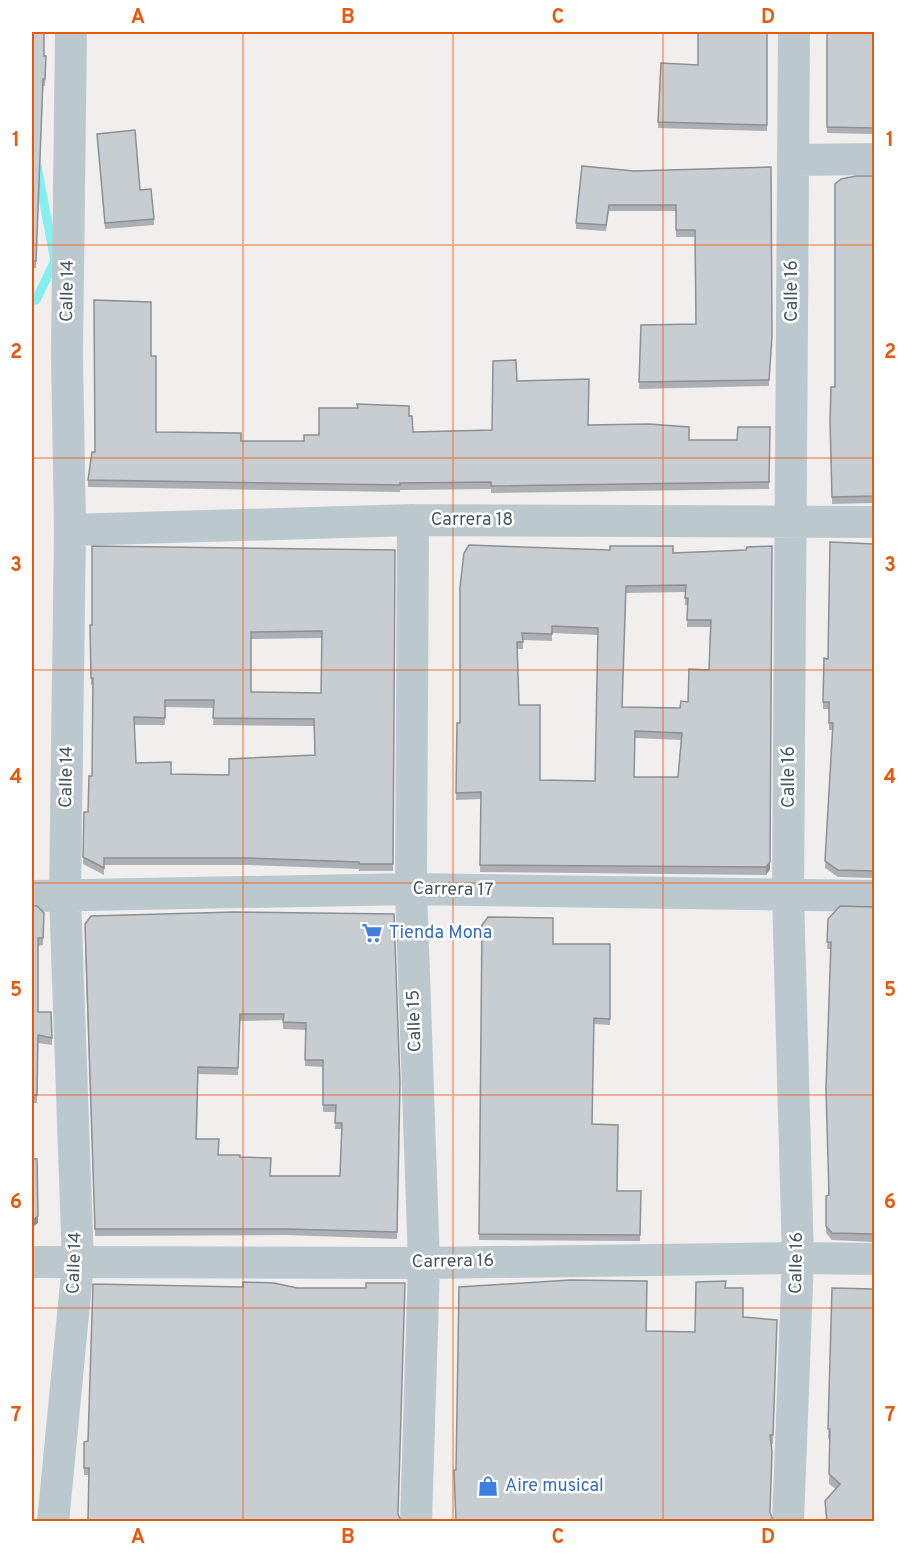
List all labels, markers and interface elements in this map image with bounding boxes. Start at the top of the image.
text: A [131,5,145,31]
text: B [341,5,355,31]
text: C [552,5,564,31]
text: D [761,5,775,31]
text: 1 [12,128,20,154]
text: 1 [886,128,894,154]
street label: Calle 14 [56,260,80,322]
street label: Calle 16 [781,260,804,322]
text: 2 [10,340,22,366]
text: 2 [884,340,896,366]
street label: Carrera 18 [431,509,513,532]
text: 3 [10,553,22,579]
text: 3 [884,553,896,579]
street label: Calle 14 [55,746,79,808]
street label: Calle 16 [778,746,801,808]
text: 4 [10,765,22,791]
text: 4 [884,765,896,791]
street label: Carrera 17 [412,878,494,902]
supermarket icon: Tienda Mona [360,921,384,945]
place label: Tienda Mona [389,922,492,945]
text: 5 [10,978,22,1004]
text: 5 [884,978,896,1004]
street label: Calle 15 [402,989,428,1053]
text: 6 [10,1190,22,1216]
text: 6 [884,1190,896,1216]
street label: Calle 14 [62,1232,88,1294]
street label: Calle 16 [785,1232,809,1294]
street label: Carrera 16 [412,1250,494,1274]
text: 7 [11,1403,21,1429]
text: 7 [885,1403,895,1429]
shop icon: Aire musical [476,1474,500,1498]
place label: Aire musical [505,1475,604,1498]
text: A [131,1525,145,1551]
text: B [341,1525,355,1551]
text: C [552,1525,564,1551]
text: D [761,1525,775,1551]

